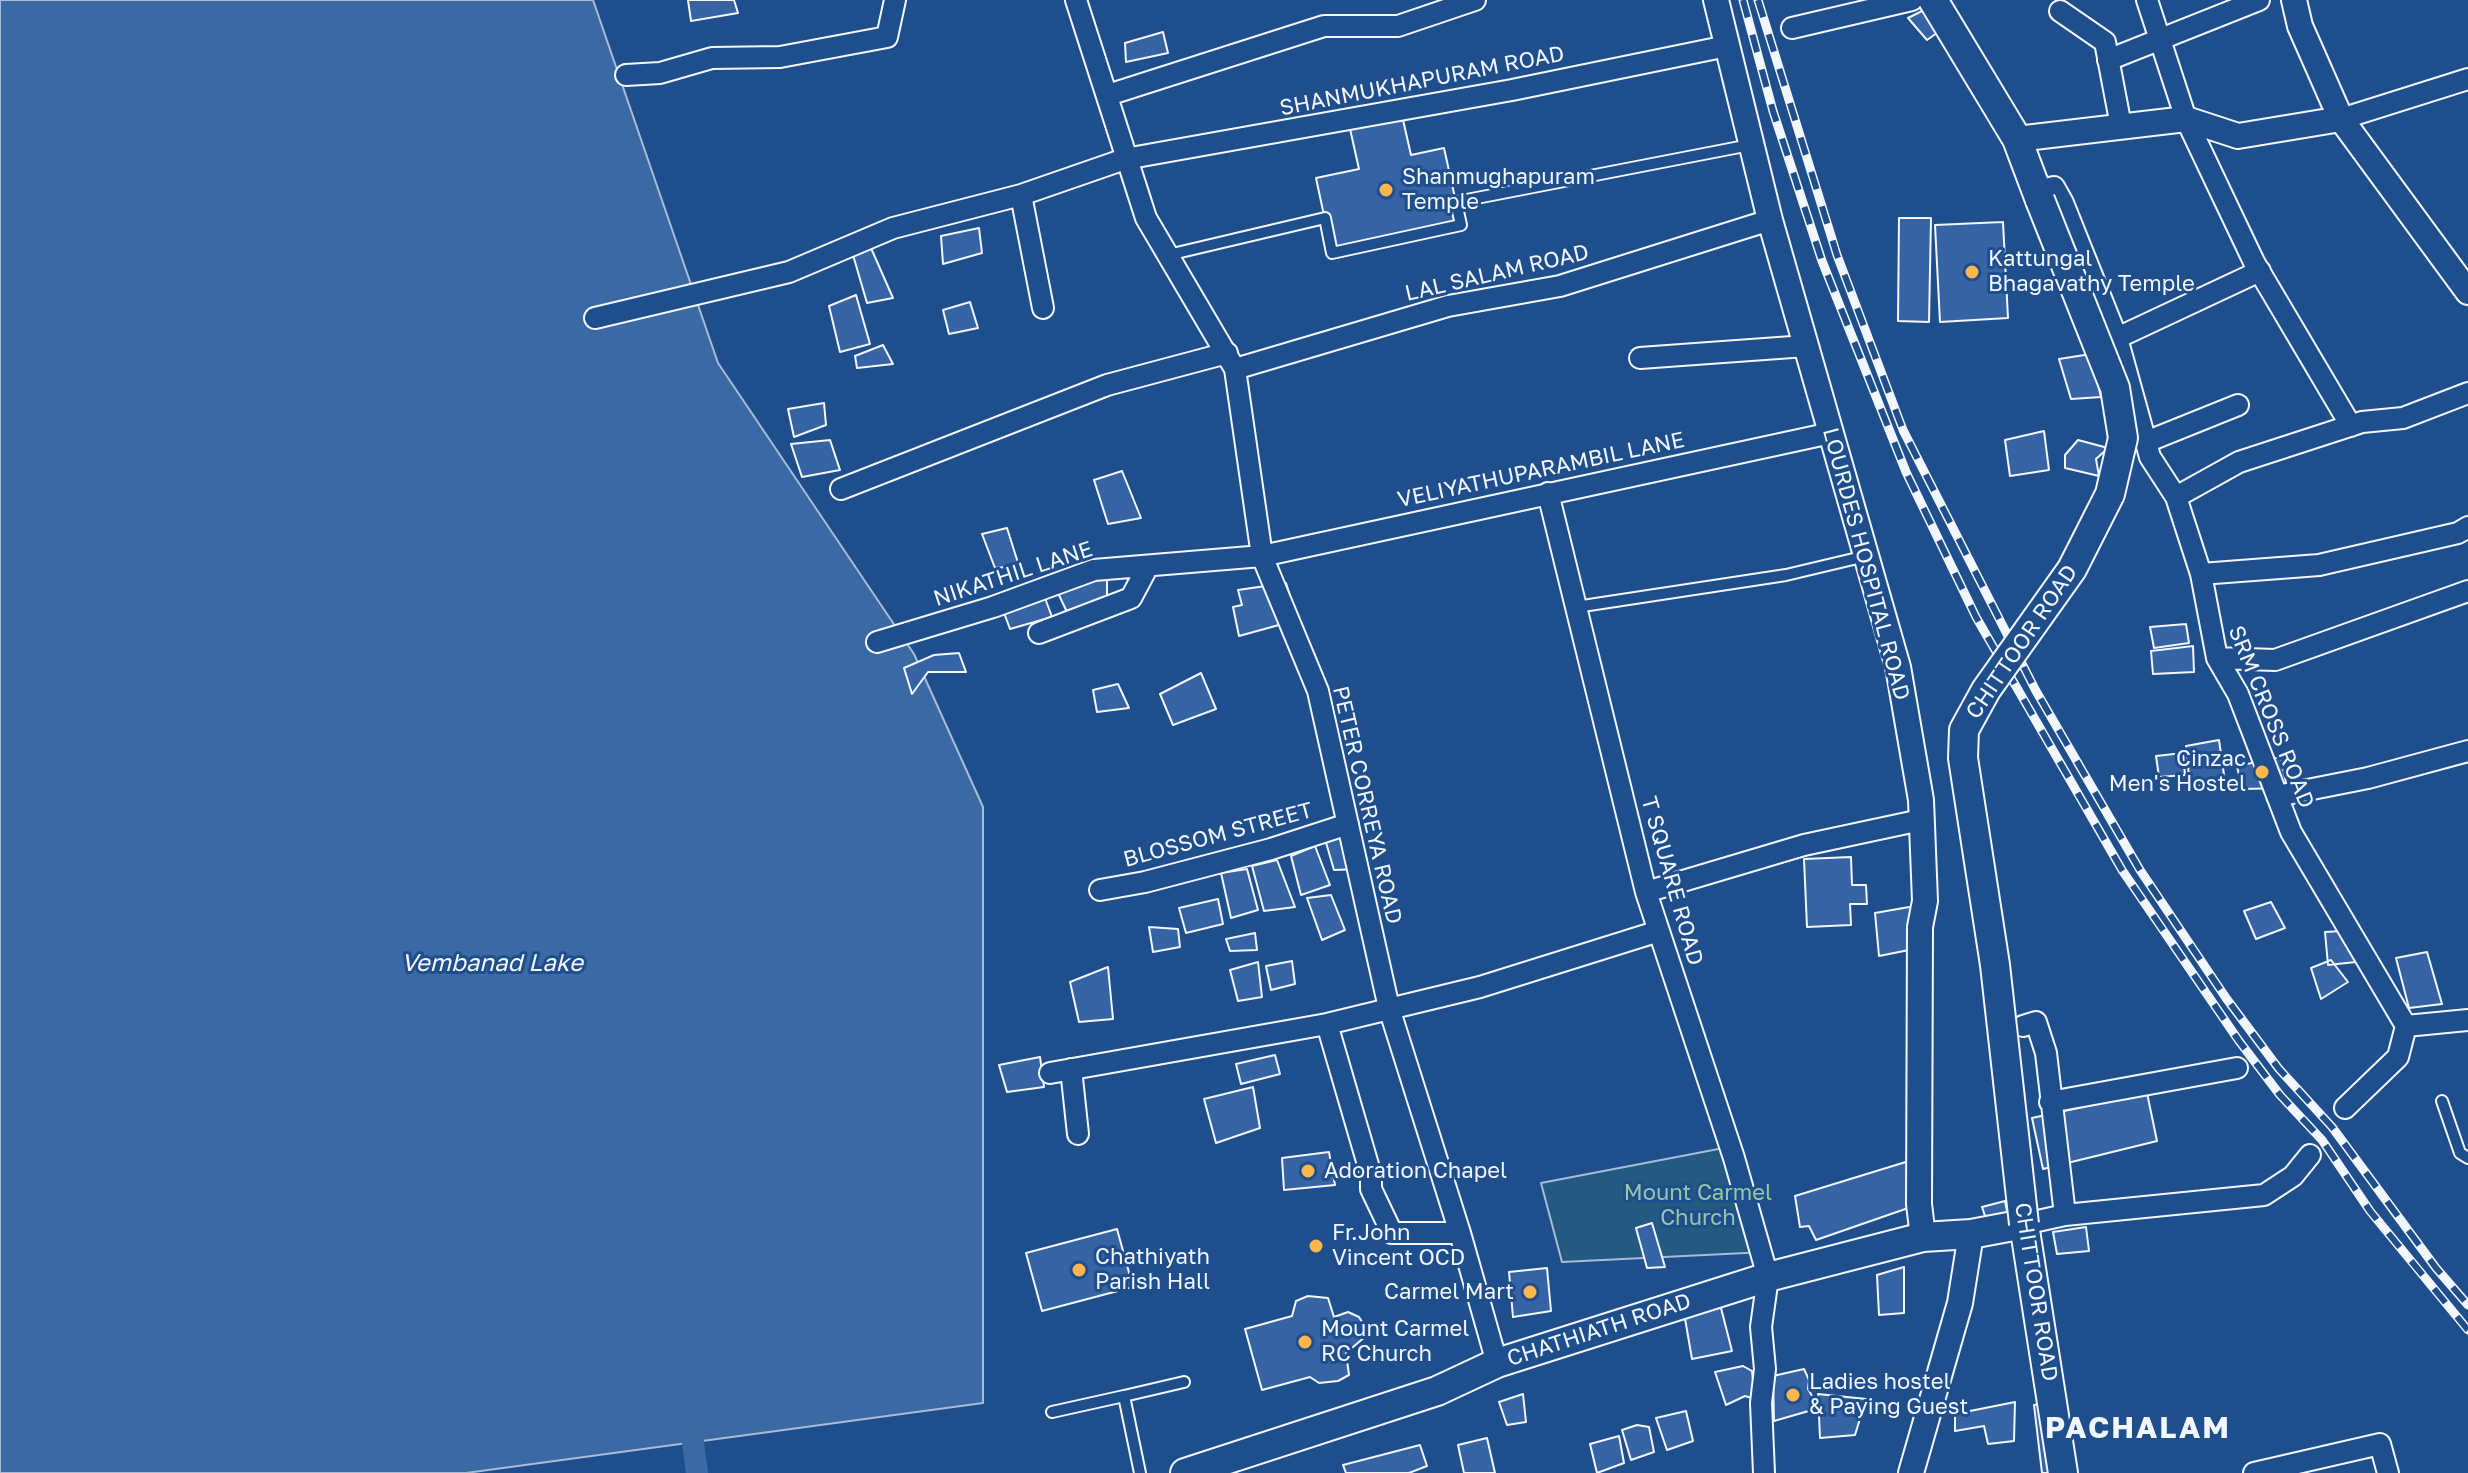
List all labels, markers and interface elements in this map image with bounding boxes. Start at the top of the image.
street label: SHANMUKHAPURAM ROAD [1277,40,1567,122]
place label: Shanmughapuram Temple [1402,164,1595,216]
marker: Shanmughapuram Temple [1377,181,1395,199]
street label: LAL SALAM ROAD [1402,239,1592,307]
place label: Kattungal Bhagavathy Temple [1988,246,2195,298]
marker: Kattungal Bhagavathy Temple [1963,263,1981,281]
street label: LOURDES HOSPITAL ROAD [1817,425,1915,703]
street label: VELIYATHUPARAMBIL LANE [1395,427,1687,513]
street label: NIKATHIL LANE [930,536,1096,612]
street label: CHITTOOR ROAD [1961,560,2083,724]
street label: SRM CROSS ROAD [2222,622,2320,812]
street label: PETER CORREYA ROAD [1327,683,1407,927]
place label: Cinzac Men's Hostel [2109,746,2246,798]
marker: Cinzac Men's Hostel [2253,763,2271,781]
street label: T SQUARE ROAD [1635,794,1709,968]
street label: BLOSSOM STREET [1121,797,1315,873]
water label: Vembanad Lake [401,949,583,977]
place label: Adoration Chapel [1324,1158,1507,1184]
marker: Adoration Chapel [1299,1162,1317,1180]
park label: Mount Carmel Church [1624,1180,1772,1232]
street label: CHITTOOR ROAD [2009,1201,2063,1383]
place label: Fr.John Vincent OCD [1332,1220,1465,1272]
marker: Fr.John Vincent OCD [1307,1237,1325,1255]
place label: Chathiyath Parish Hall [1095,1244,1210,1296]
marker: Chathiyath Parish Hall [1070,1261,1088,1279]
place label: Carmel Mart [1384,1279,1514,1305]
marker: Carmel Mart [1521,1283,1539,1301]
street label: CHATHIATH ROAD [1504,1288,1694,1372]
place label: Mount Carmel RC Church [1321,1316,1469,1368]
marker: Mount Carmel RC Church [1296,1333,1314,1351]
place label: Ladies hostel & Paying Guest [1809,1369,1968,1420]
marker: Ladies hostel & Paying Guest [1784,1386,1802,1404]
district label: PACHALAM [2045,1410,2231,1446]

